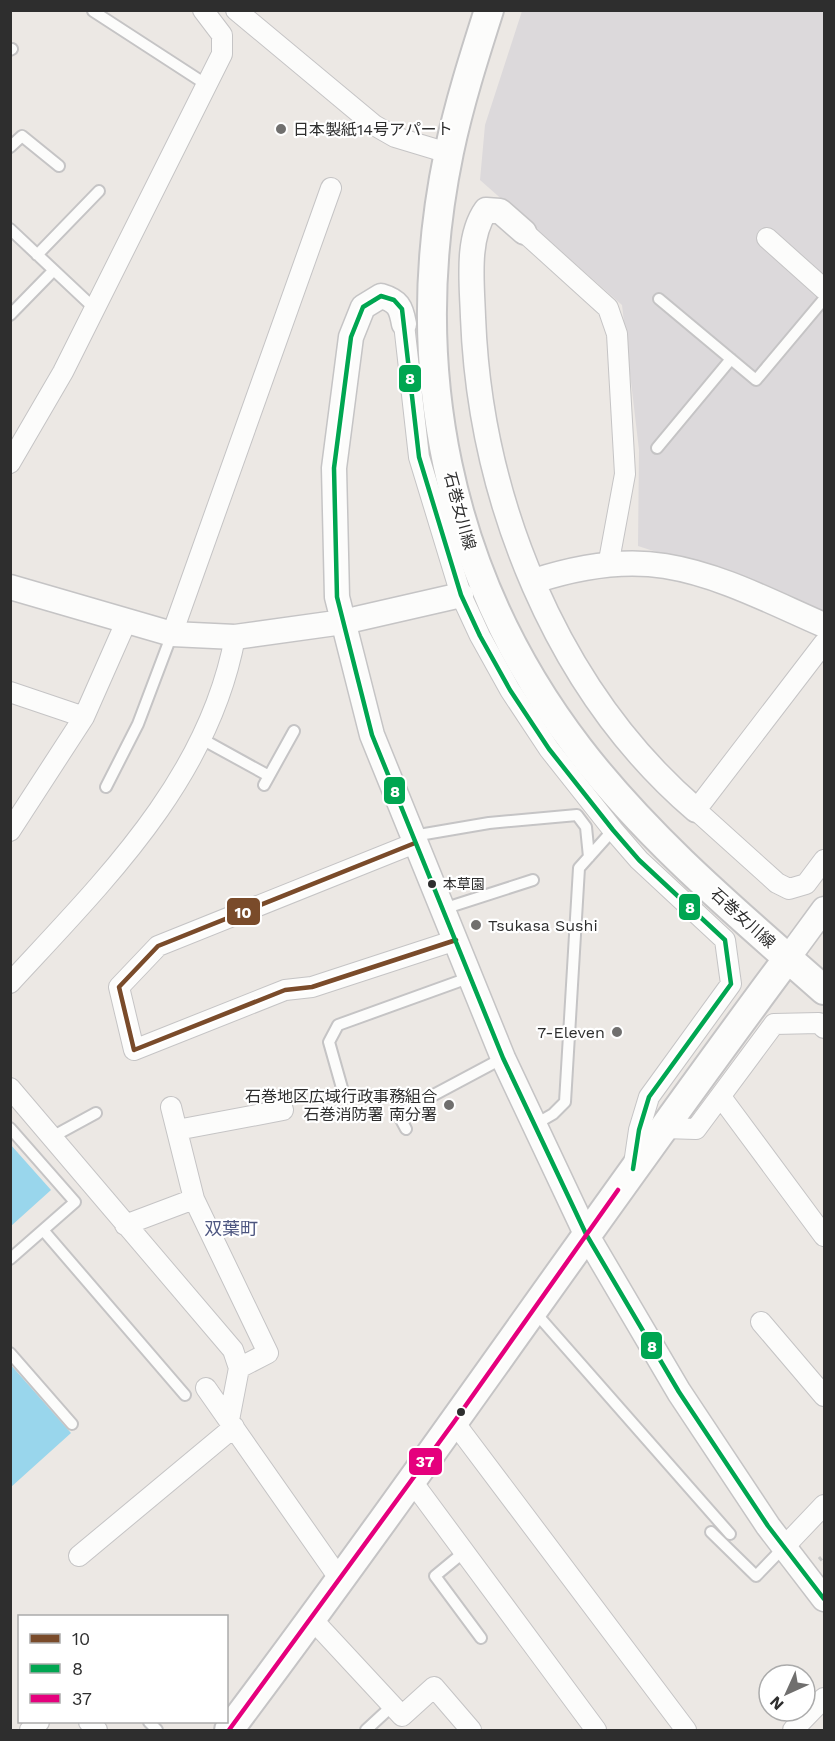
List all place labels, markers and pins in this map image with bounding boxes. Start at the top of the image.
place label: 日本製紙14号アパート [293,120,453,139]
marker: 日本製紙14号アパート [274,122,288,136]
place label: 本草園 [443,876,485,892]
marker: 本草園 [426,878,438,890]
place label: Tsukasa Sushi [488,916,598,935]
marker: Tsukasa Sushi [469,918,483,932]
place label: 7-Eleven [537,1023,605,1042]
marker: 7-Eleven [610,1025,624,1039]
place label: 石巻地区広域行政事務組合 石巻消防署 南分署 [245,1087,437,1124]
marker: 石巻地区広域行政事務組合 石巻消防署 南分署 [442,1098,456,1112]
unlabelled marker [455,1406,467,1418]

